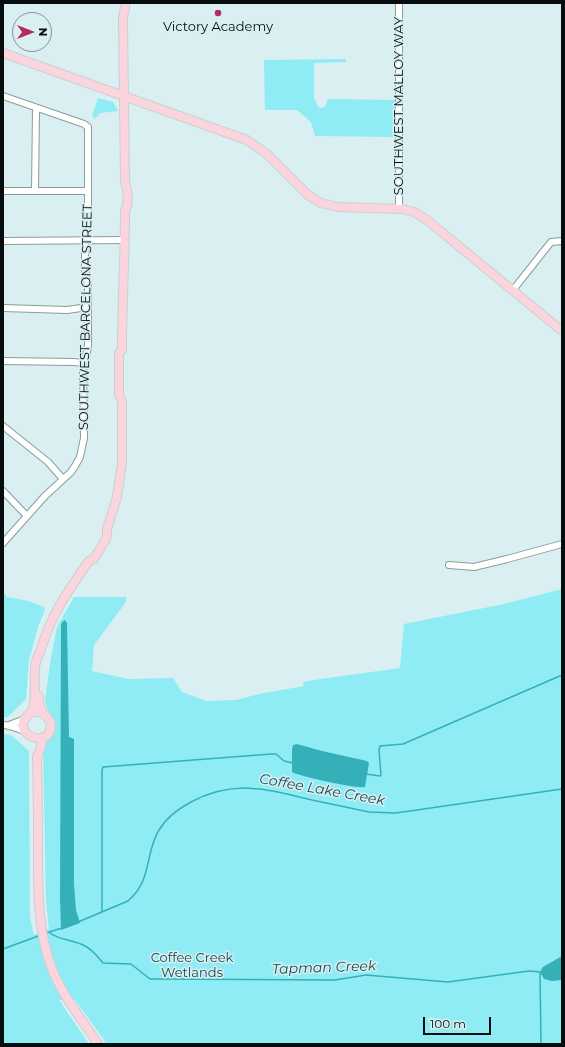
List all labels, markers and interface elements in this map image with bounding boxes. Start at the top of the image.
marker: Victory Academy [213,8,223,18]
north arrow [12,12,52,52]
street label: SOUTHWEST MALLOY WAY [391,17,407,195]
place label: Victory Academy [163,19,273,35]
text: N [36,28,50,36]
street label: SOUTHWEST BARCELONA STREET [76,204,96,430]
water label: Coffee Lake Creek [258,771,386,809]
park label: Coffee Creek Wetlands [151,950,233,981]
water label: Tapman Creek [272,958,376,978]
scale bar [425,1009,493,1035]
text: 100 m [430,1016,466,1031]

